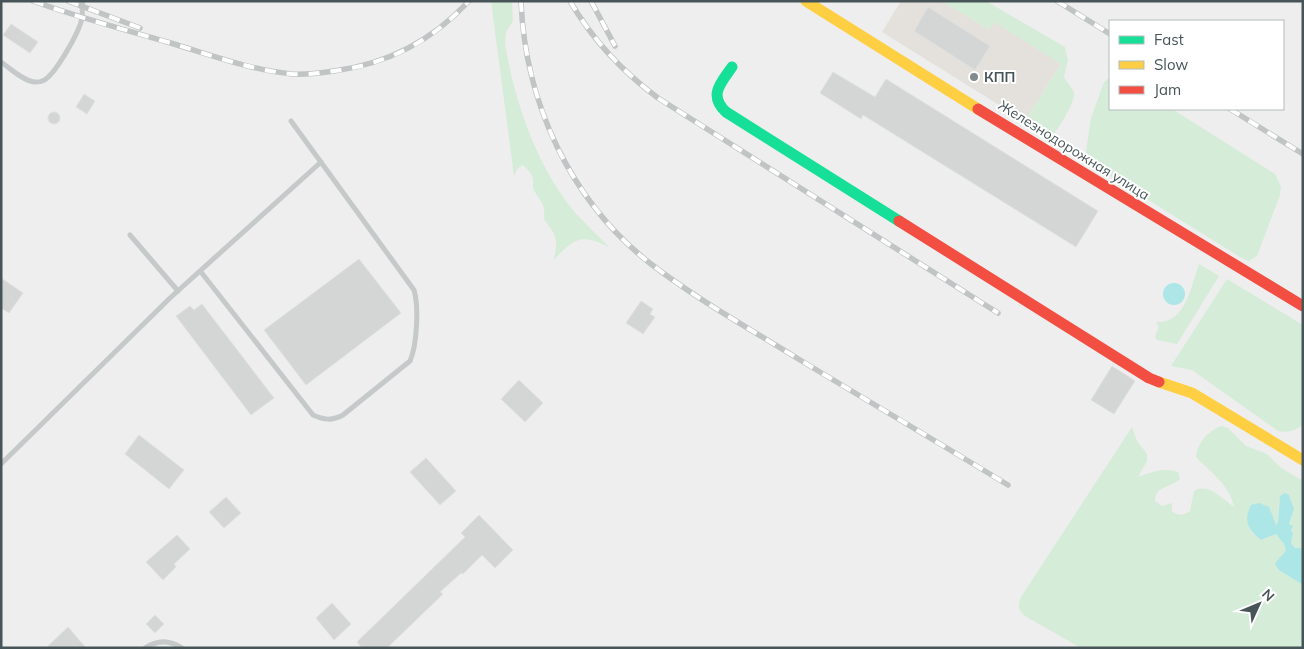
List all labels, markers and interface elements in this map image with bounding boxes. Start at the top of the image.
legend [1109,20,1284,110]
text: Fast [1154,30,1184,49]
text: Slow [1154,55,1188,74]
place label: КПП [984,68,1015,86]
marker: КПП [968,71,980,83]
text: Jam [1154,80,1181,99]
street label: Железнодорожная улица [995,96,1153,204]
north arrow [1234,579,1284,629]
text: N [1258,585,1278,605]

